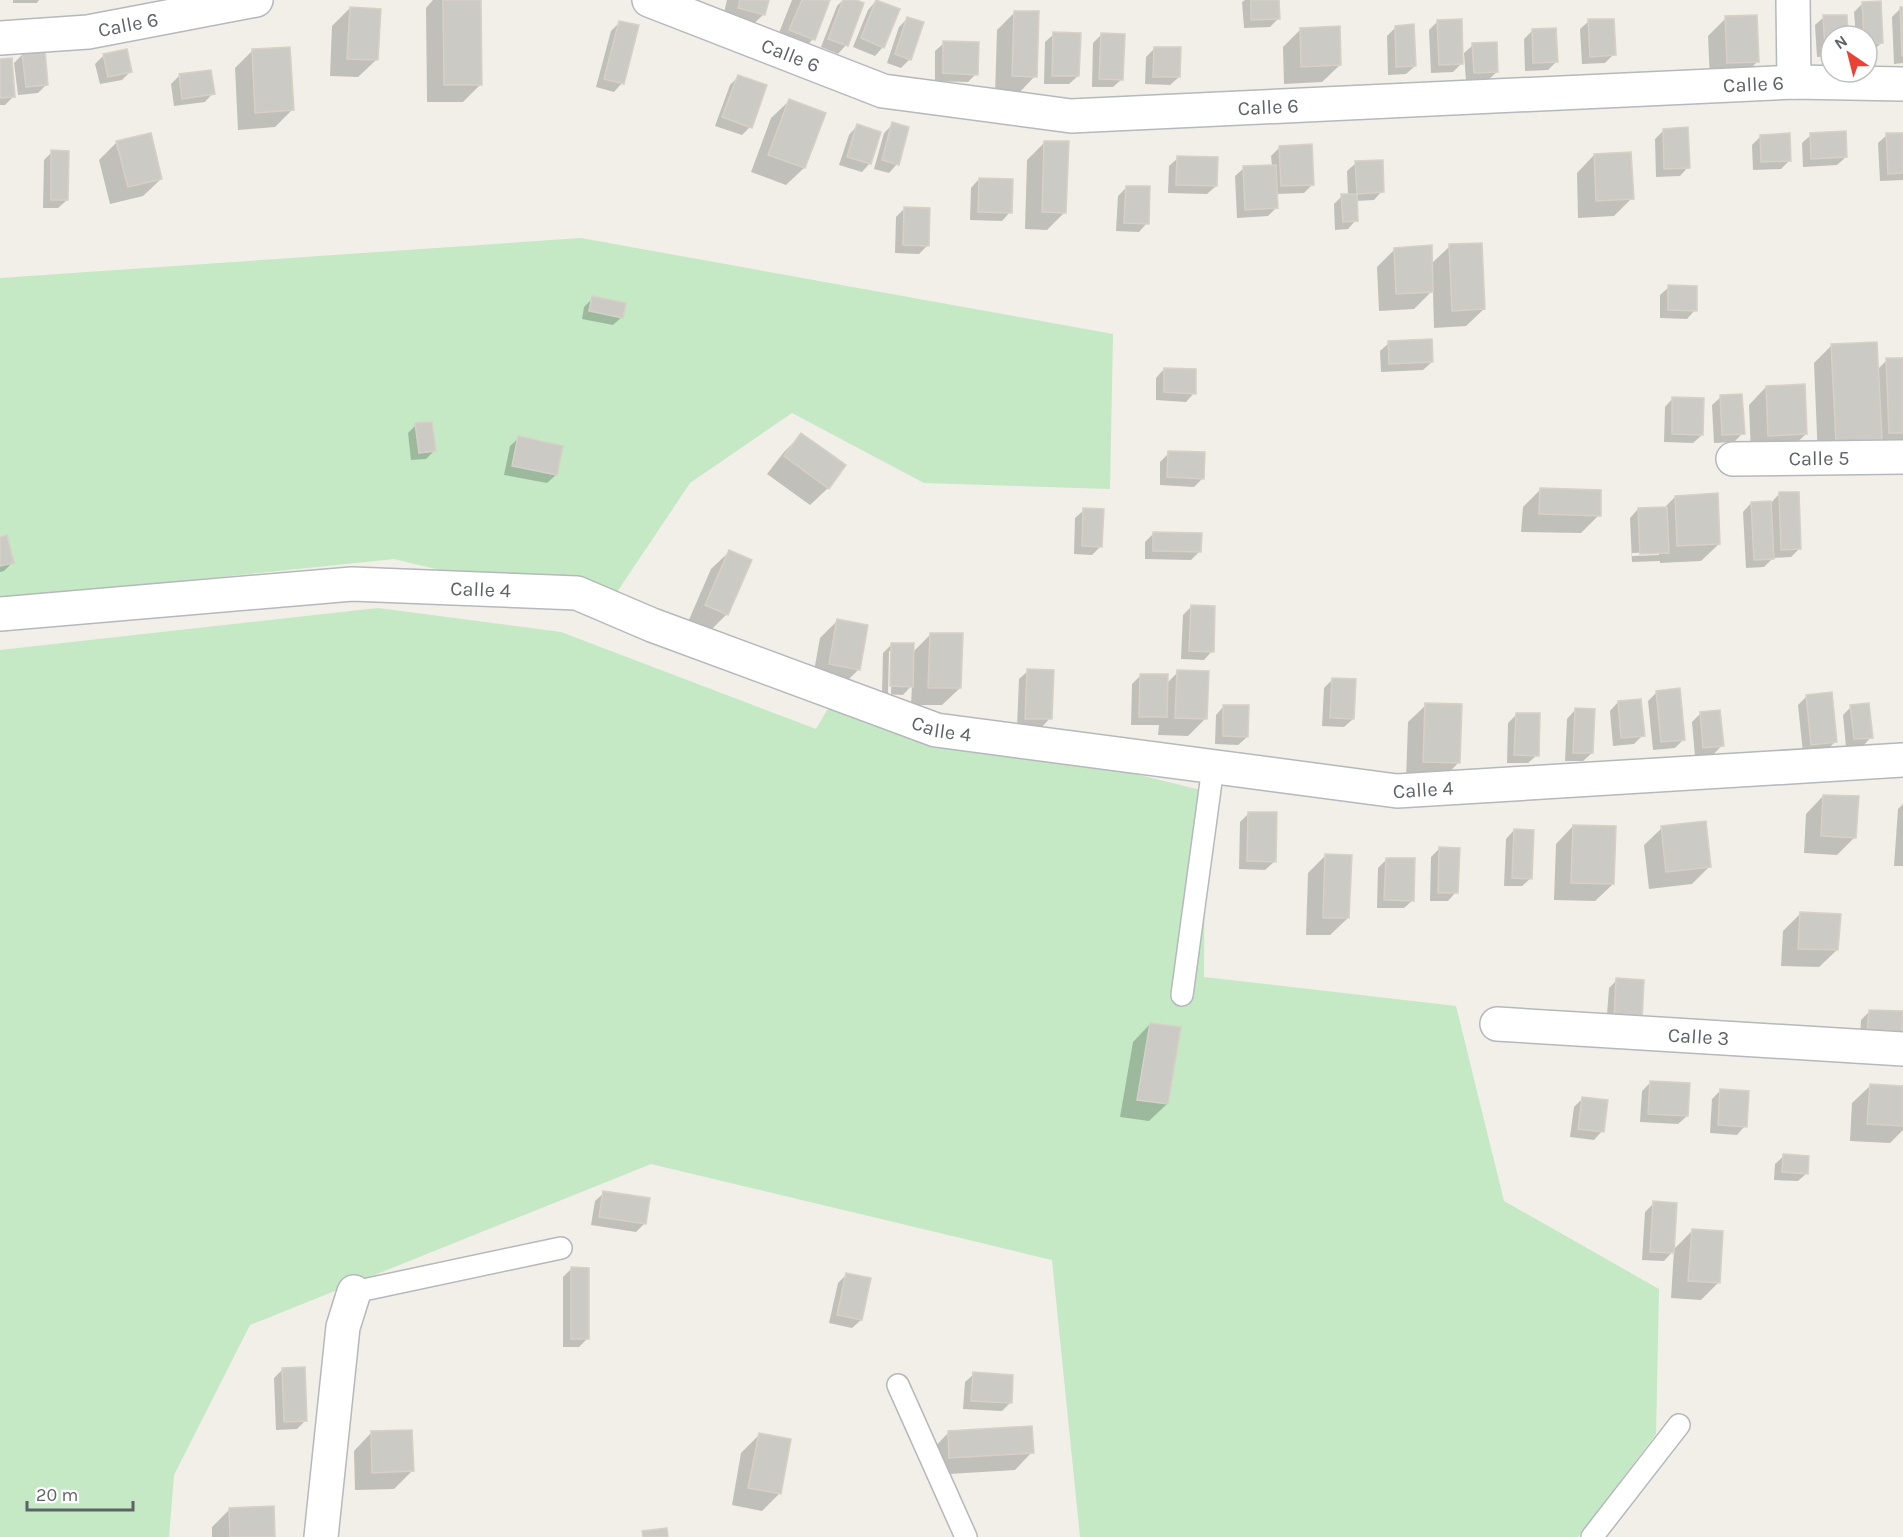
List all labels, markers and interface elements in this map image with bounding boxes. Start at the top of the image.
street label: Calle 6 [96,8,160,42]
north arrow [1819,24,1879,84]
text: N [1831,31,1851,53]
street label: Calle 6 [758,34,823,77]
street label: Calle 6 [1723,71,1785,97]
street label: Calle 6 [1237,94,1299,120]
street label: Calle 5 [1788,447,1850,470]
street label: Calle 4 [450,577,511,602]
street label: Calle 4 [908,711,973,747]
street label: Calle 4 [1392,777,1454,803]
street label: Calle 3 [1667,1024,1730,1050]
scale bar [27,1474,134,1512]
text: 20 m [36,1484,78,1506]

